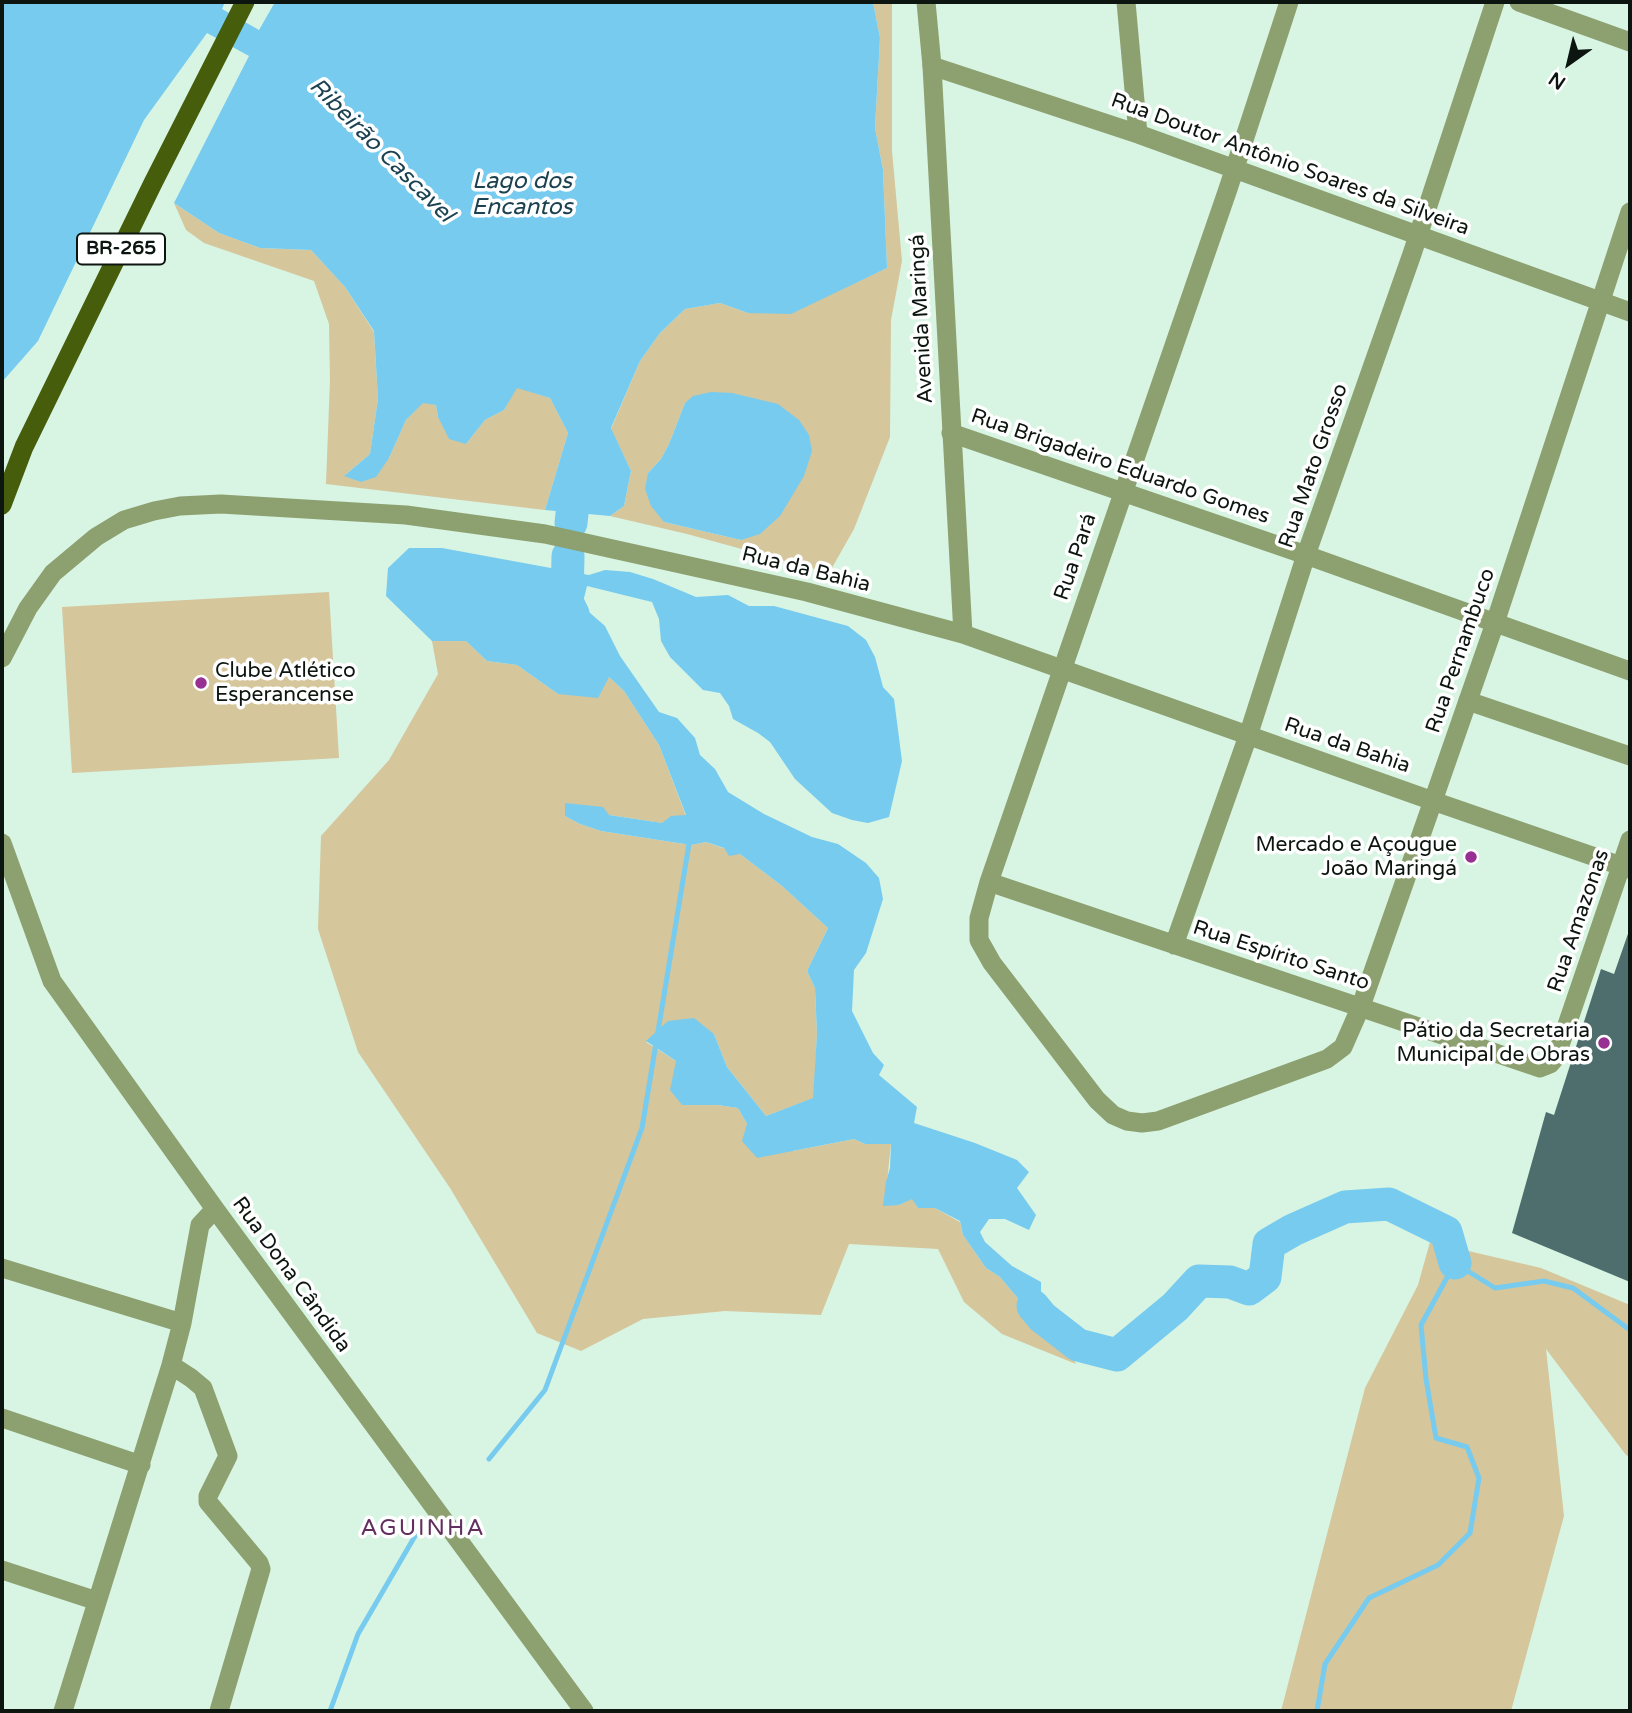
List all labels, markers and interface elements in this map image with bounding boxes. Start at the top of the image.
north arrow [1534,28,1604,98]
text: N [1545,67,1570,94]
water label: Ribeirão Cascavel [303,73,459,229]
street label: Rua Doutor Antônio Soares da Silveira [1107,88,1473,242]
water label: Lago dos Encantos [471,168,573,222]
road number: BR-265 [77,233,165,264]
street label: Avenida Maringá [905,234,939,404]
street label: Rua Mato Grosso [1274,380,1354,552]
street label: Rua Brigadeiro Eduardo Gomes [967,404,1273,530]
street label: Rua Pará [1049,510,1103,604]
street label: Rua da Bahia [739,542,873,598]
street label: Rua Pernambuco [1421,565,1501,737]
place label: Clube Atlético Esperancense [215,658,356,708]
marker: Clube Atlético Esperancense [193,675,209,691]
street label: Rua da Bahia [1281,713,1413,779]
place label: Mercado e Açougue João Maringá [1256,832,1457,882]
street label: Rua Amazonas [1543,846,1615,996]
marker: Mercado e Açougue João Maringá [1463,849,1479,865]
street label: Rua Espírito Santo [1190,916,1372,996]
place label: Pátio da Secretaria Municipal de Obras [1396,1018,1590,1068]
marker: Pátio da Secretaria Municipal de Obras [1596,1035,1612,1051]
street label: Rua Dona Cândida [226,1192,356,1358]
district label: AGUINHA [361,1515,485,1543]

